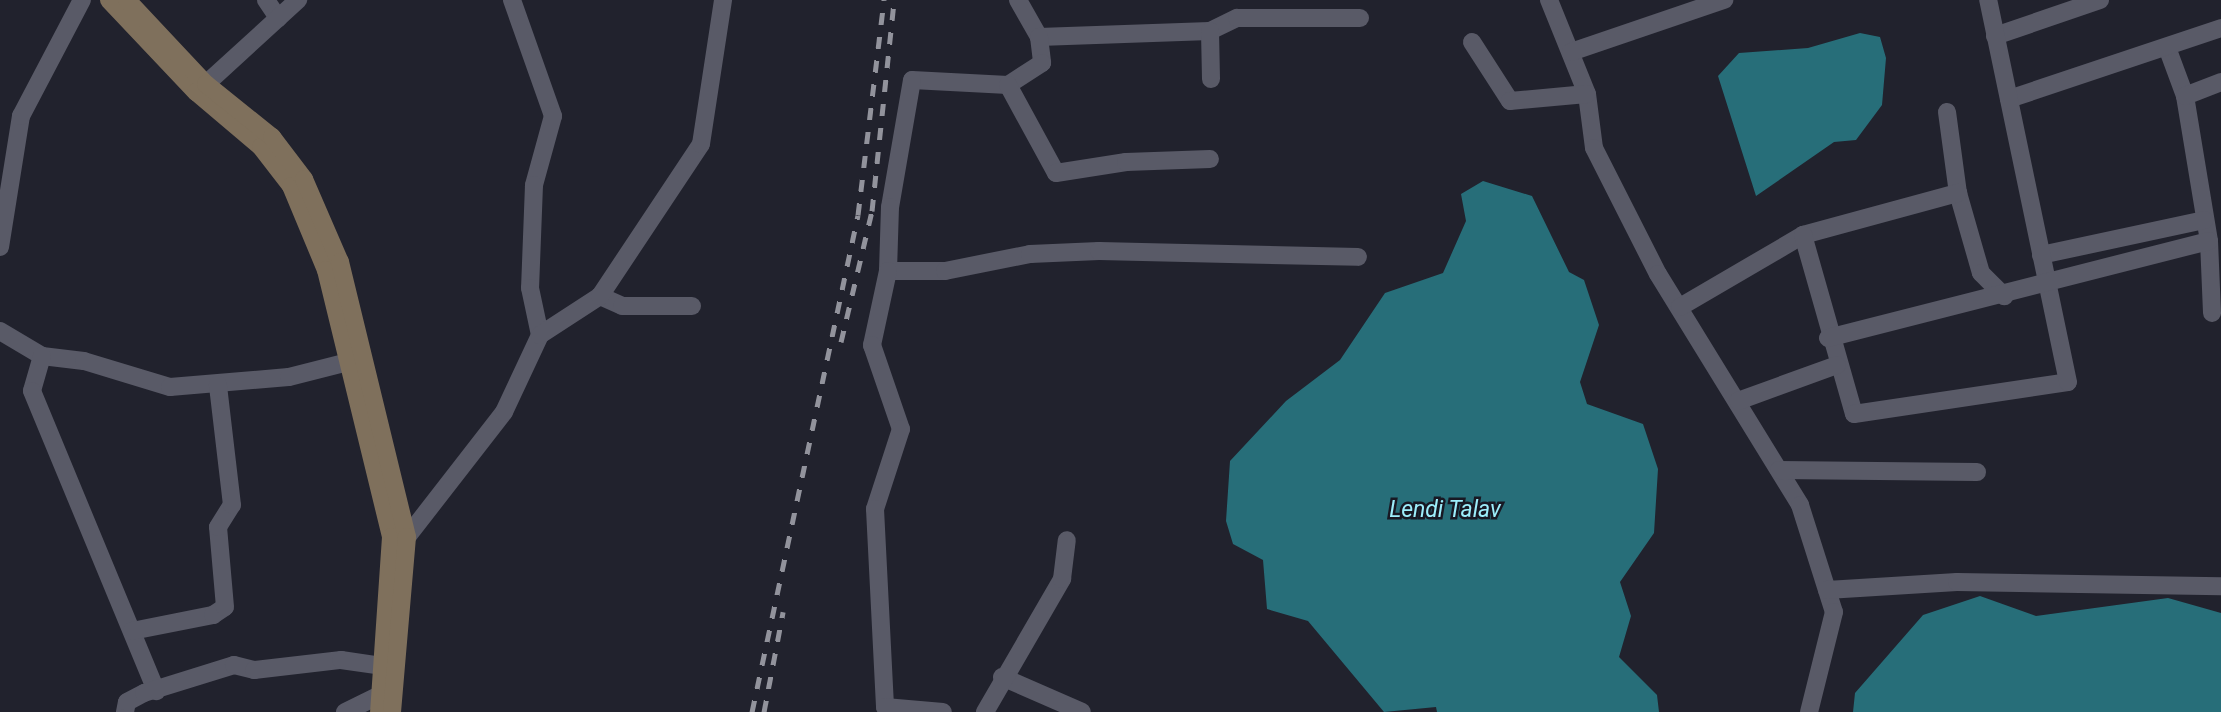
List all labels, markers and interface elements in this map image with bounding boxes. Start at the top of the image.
water label: Lendi Talav [1389,496,1501,524]

